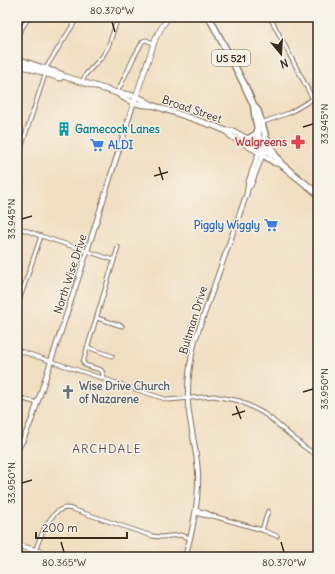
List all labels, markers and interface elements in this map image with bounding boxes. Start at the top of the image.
text: 80.370°W [90,4,134,17]
north arrow [261,34,301,74]
road number: US 521 [212,50,250,66]
text: N [278,56,290,71]
street label: Broad Street [160,92,224,126]
text: 33.945°N [318,104,331,144]
building icon: Gamecock Lanes [56,121,72,137]
place label: Gamecock Lanes [75,122,160,136]
pharmacy icon: Walgreens [290,134,306,150]
place label: Walgreens [235,135,287,150]
supermarket icon: ALDI [89,137,105,153]
place label: ALDI [108,138,134,152]
text: 33.945°N [5,199,18,239]
supermarket icon: Piggly Wiggly [263,217,279,233]
place label: Piggly Wiggly [194,218,260,233]
street label: North Wise Drive [51,232,89,316]
street label: Bultman Drive [176,284,210,356]
text: 33.950°N [318,368,331,410]
place label: Wise Drive Church of Nazarene [79,379,171,406]
church icon: Wise Drive Church of Nazarene [60,384,76,400]
district label: ARCHDALE [72,441,142,456]
text: 33.950°N [5,462,18,504]
scale bar [36,514,127,540]
text: 200 m [42,520,78,535]
text: 80.365°W [42,556,86,569]
text: 80.370°W [262,556,306,569]

